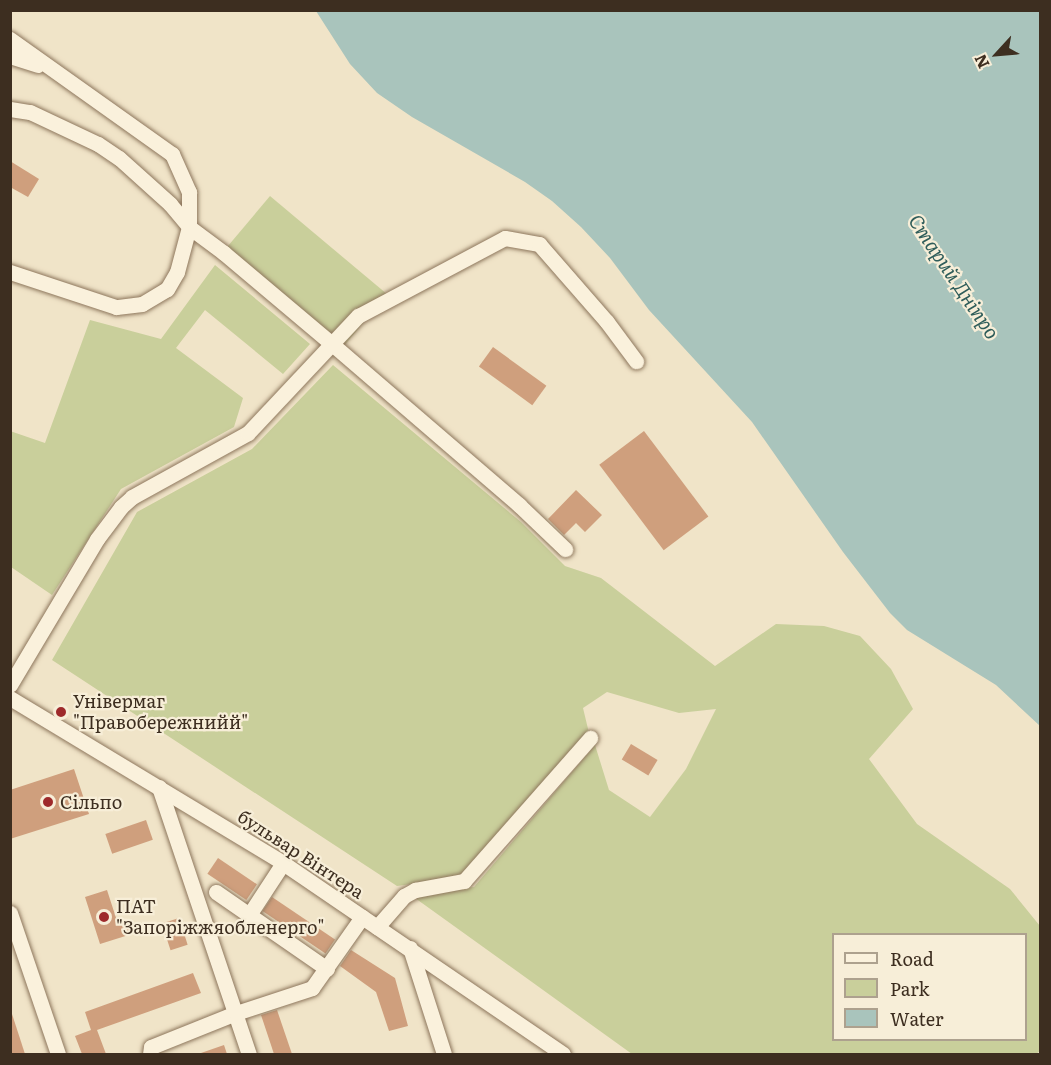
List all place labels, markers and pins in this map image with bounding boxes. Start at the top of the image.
place label: Універмаг "Правобережнийй" [73,691,248,734]
marker: Універмаг "Правобережнийй" [54,705,68,719]
place label: Сільпо [60,791,122,813]
marker: Сільпо [41,795,55,809]
place label: ПАТ "Запоріжжяобленерго" [116,896,325,938]
marker: ПАТ "Запоріжжяобленерго" [97,910,111,924]

